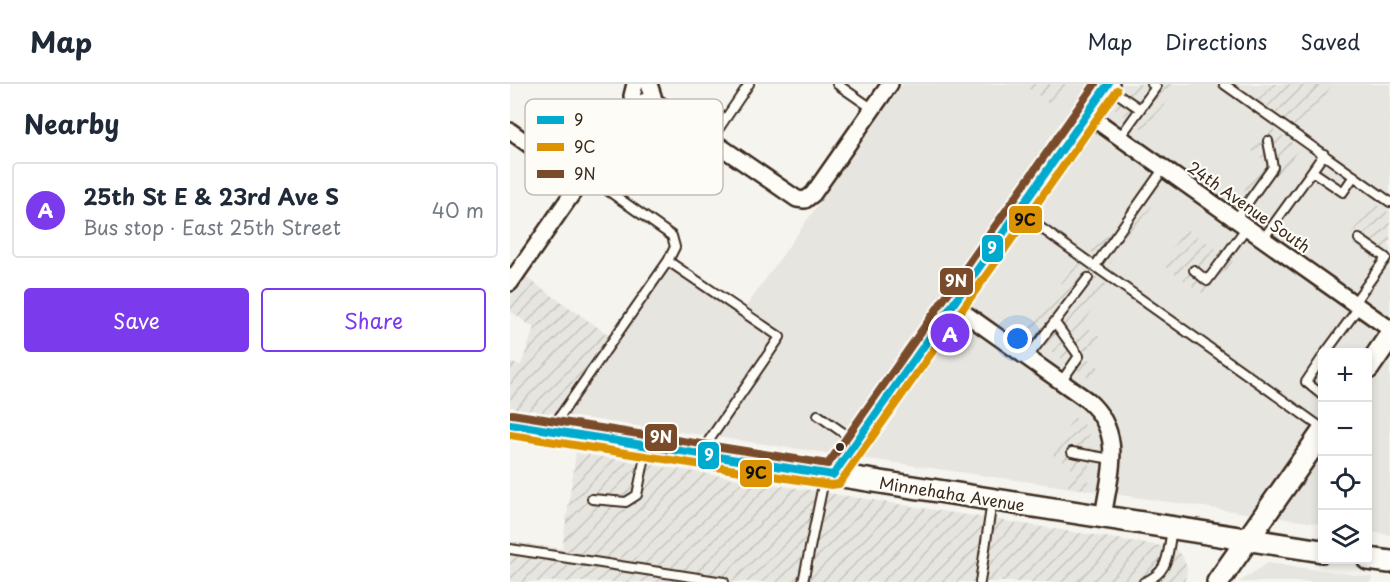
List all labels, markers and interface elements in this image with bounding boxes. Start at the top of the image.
text: Map [30,20,92,63]
text: Map [1087,25,1132,57]
text: Directions [1165,25,1267,57]
text: Saved [1300,25,1360,57]
legend [525,99,723,195]
text: Nearby [24,104,119,143]
text: 9 [574,107,583,131]
text: 9C [574,134,596,158]
street label: 24th Avenue South [1183,155,1316,258]
text: 9N [574,161,596,185]
text: 25th St E & 23rd Ave S [83,179,339,212]
text: A [38,195,53,225]
text: 40 m [432,195,484,225]
line badge: 9C [1008,205,1043,234]
text: 9C [1014,207,1036,231]
text: Bus stop · East 25th Street [83,212,341,242]
line badge: 9 [981,234,1004,263]
text: 9 [987,235,997,259]
line badge: 9N [939,267,974,296]
text: 9N [945,268,967,292]
button: Save [24,288,249,352]
button: Share [261,288,486,352]
pin: A [930,310,970,356]
your location [1003,324,1032,353]
map controls [1318,348,1372,564]
button: + [1318,348,1372,402]
button: − [1318,402,1372,456]
line badge: 9N [644,423,678,452]
text: 9N [650,424,672,448]
line badge: 9 [697,441,720,470]
unlabelled marker [834,441,846,453]
text: 9 [704,442,714,466]
button: locate [1318,456,1372,510]
line badge: 9C [739,459,773,488]
text: 9C [745,460,767,484]
street label: Minnehaha Avenue [878,470,1027,516]
button: layers [1318,510,1372,564]

